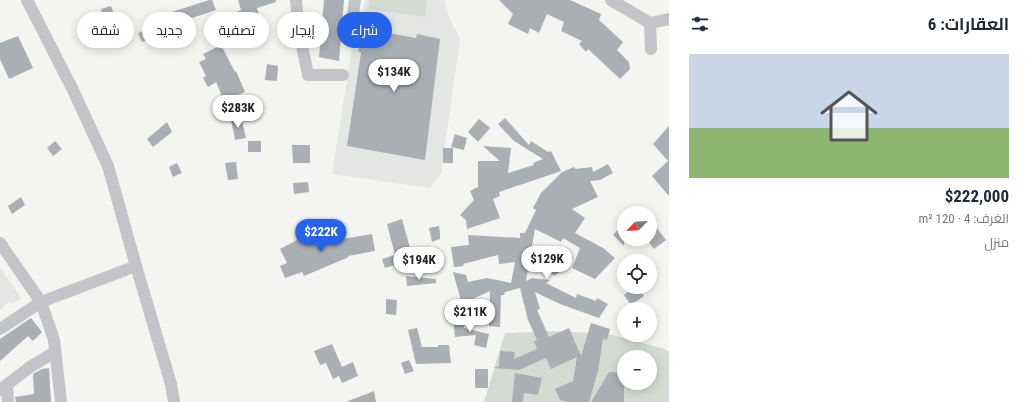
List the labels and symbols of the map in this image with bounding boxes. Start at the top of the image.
pin: $134K [366,59,422,93]
pin: $283K [210,95,266,129]
north arrow [617,206,657,246]
pin: $222K [293,219,349,253]
pin: $129K [519,246,575,280]
pin: $194K [391,247,447,281]
pin: $211K [442,299,498,333]

